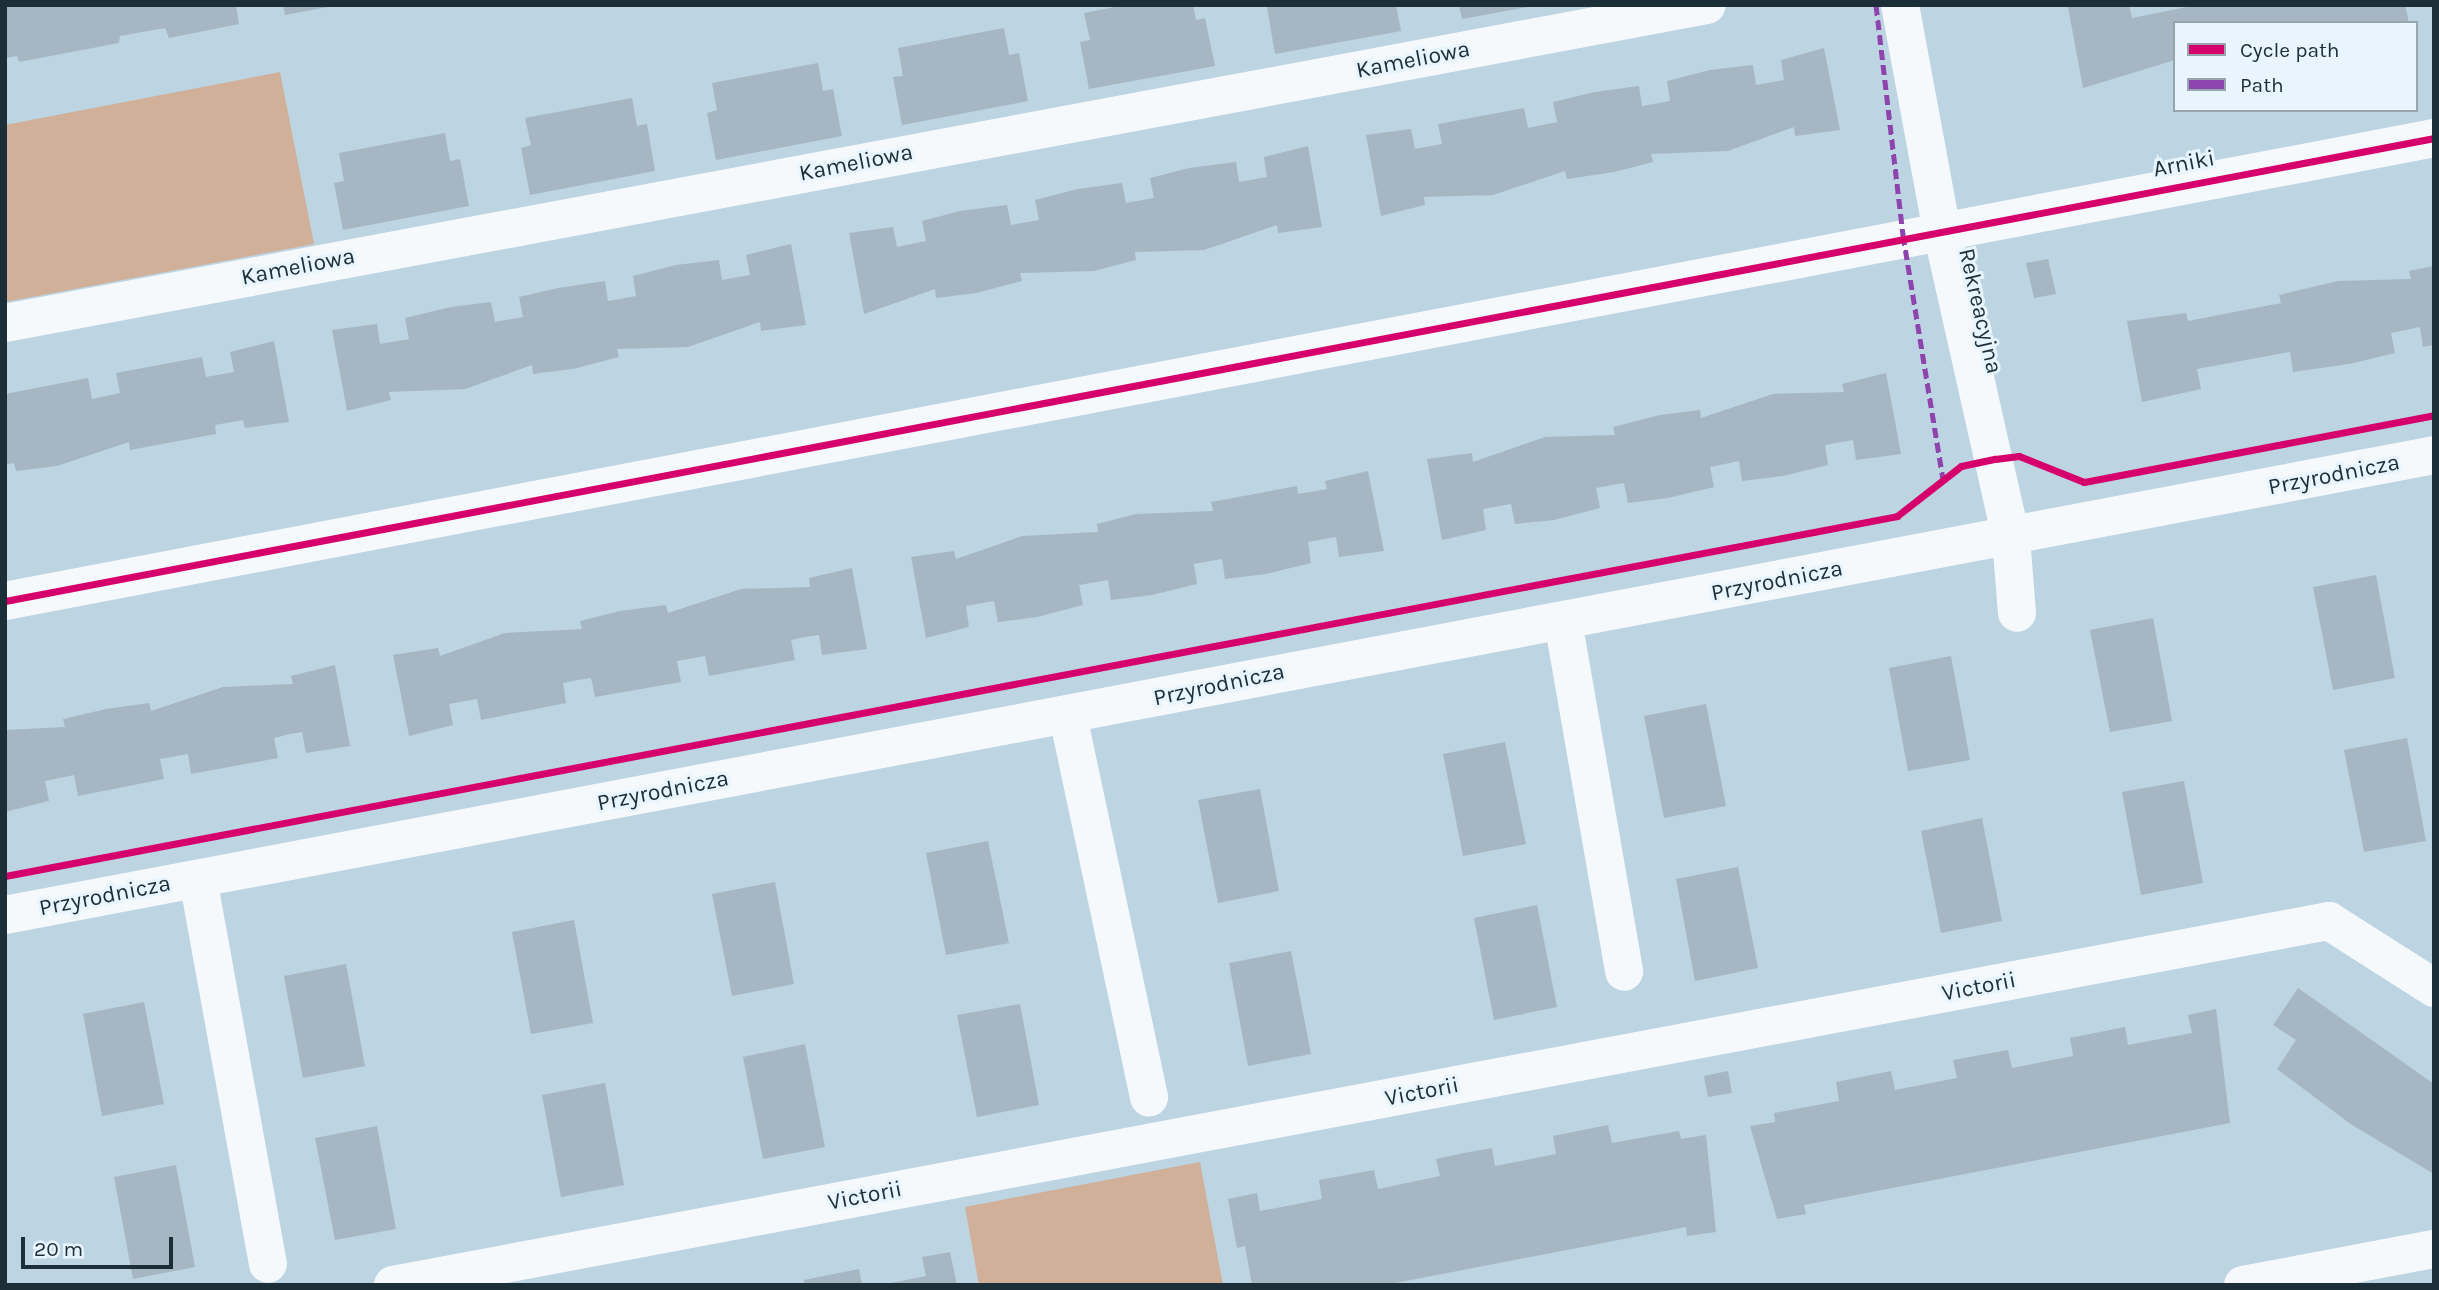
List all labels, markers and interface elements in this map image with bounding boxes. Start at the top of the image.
legend [2173,21,2418,112]
street label: Kameliowa [1354,35,1472,85]
text: Cycle path [2240,38,2340,62]
text: Path [2240,73,2284,97]
street label: Kameliowa [797,138,915,188]
street label: Arniki [2151,145,2217,183]
street label: Kameliowa [239,242,357,292]
street label: Rekreacyjna [1952,246,2008,376]
street label: Przyrodnicza [2266,449,2402,501]
street label: Przyrodnicza [1709,555,1845,607]
street label: Przyrodnicza [1151,658,1287,712]
street label: Przyrodnicza [595,765,731,817]
street label: Przyrodnicza [37,870,173,922]
street label: Victorii [1940,966,2018,1008]
street label: Victorii [1383,1071,1461,1113]
street label: Victorii [826,1175,904,1217]
scale bar [24,1224,177,1268]
text: 20 m [34,1237,83,1261]

